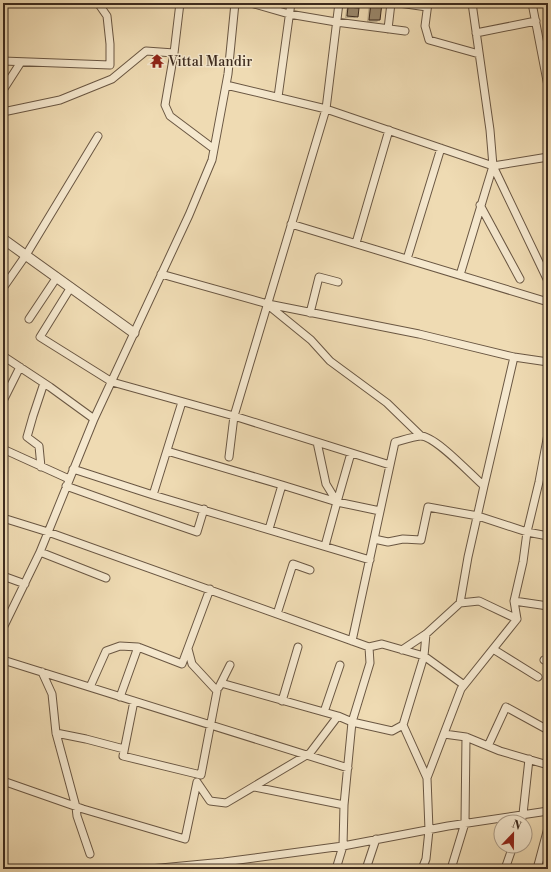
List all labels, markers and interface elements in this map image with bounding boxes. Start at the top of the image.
temple icon: Vittal Mandir [149,53,165,69]
place label: Vittal Mandir [167,53,252,71]
north arrow [493,814,533,854]
text: N [510,818,523,834]

